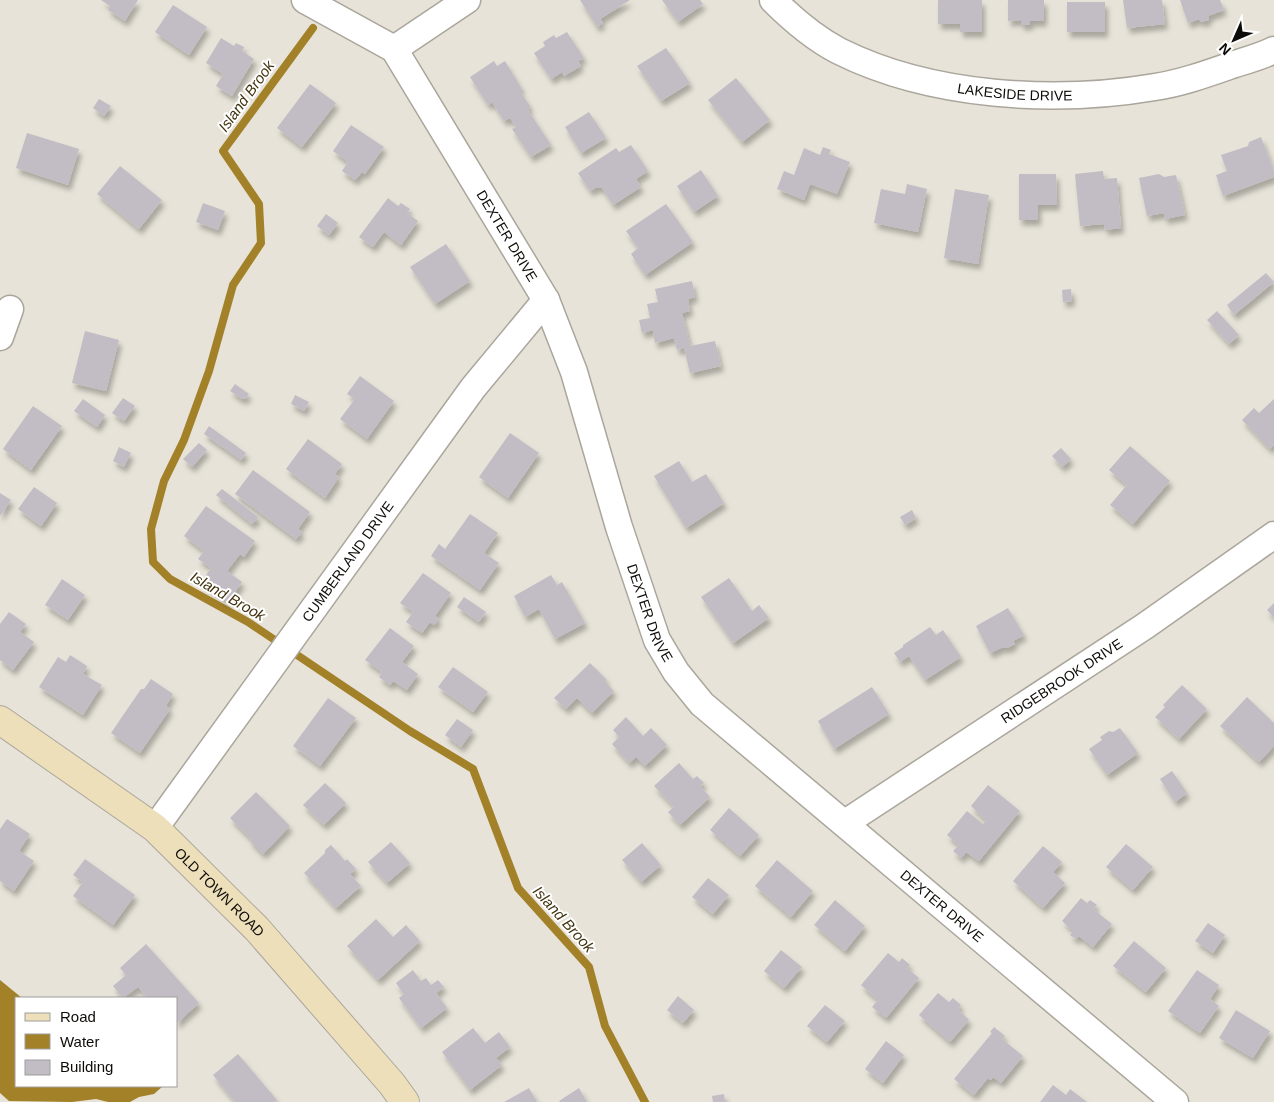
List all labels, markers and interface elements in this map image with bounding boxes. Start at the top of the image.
north arrow [1209,15,1259,65]
text: N [1216,40,1234,58]
water label: Island Brook [215,56,278,135]
street label: LAKESIDE DRIVE [956,80,1073,103]
street label: DEXTER DRIVE [473,187,541,284]
street label: CUMBERLAND DRIVE [299,498,397,625]
street label: DEXTER DRIVE [624,562,676,665]
water label: Island Brook [188,568,270,625]
street label: RIDGEBROOK DRIVE [998,635,1125,726]
street label: OLD TOWN ROAD [172,844,268,940]
street label: DEXTER DRIVE [897,866,987,945]
water label: Island Brook [530,882,599,957]
legend [15,997,178,1087]
text: Road [60,1008,96,1025]
text: Water [60,1033,99,1050]
text: Building [60,1058,113,1075]

